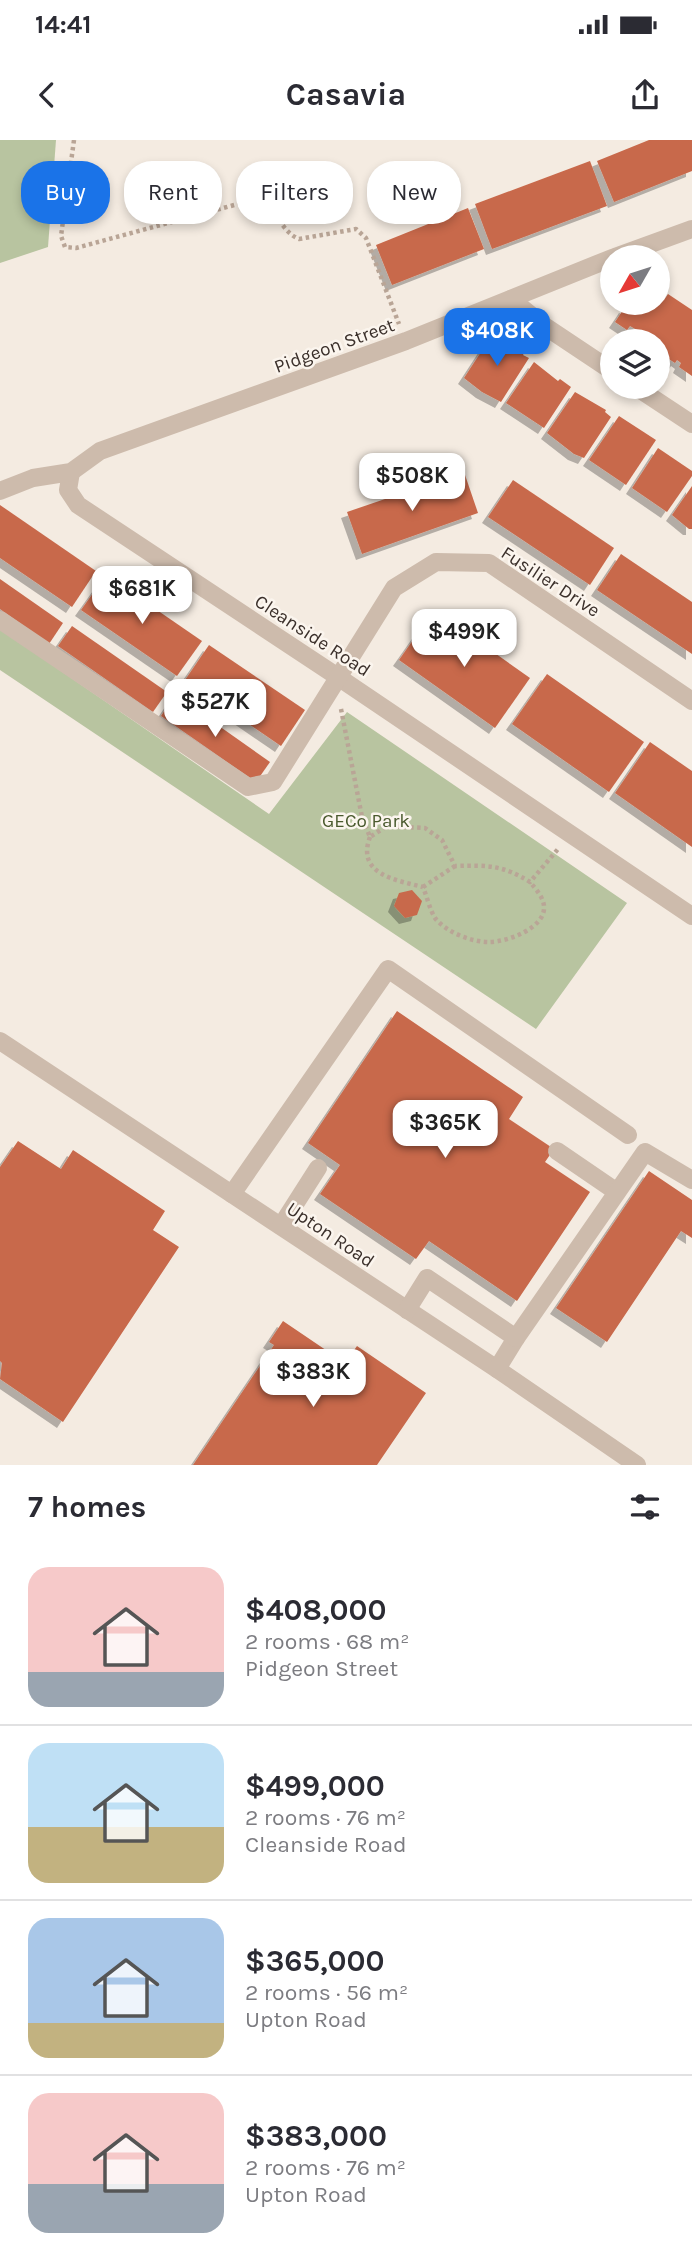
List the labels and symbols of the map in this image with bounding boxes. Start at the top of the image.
north arrow [600,245,670,315]
pin: $408K [448,308,546,368]
street label: Pidgeon Street [271,314,398,378]
pin: $508K [363,454,461,513]
street label: Fusilier Drive [497,542,604,622]
pin: $681K [93,566,191,626]
street label: Cleanside Road [250,590,374,681]
pin: $499K [415,610,513,669]
pin: $527K [166,680,264,739]
park label: GECo Park [322,810,410,832]
pin: $365K [396,1100,494,1160]
street label: Upton Road [283,1198,378,1272]
pin: $383K [264,1350,362,1409]

